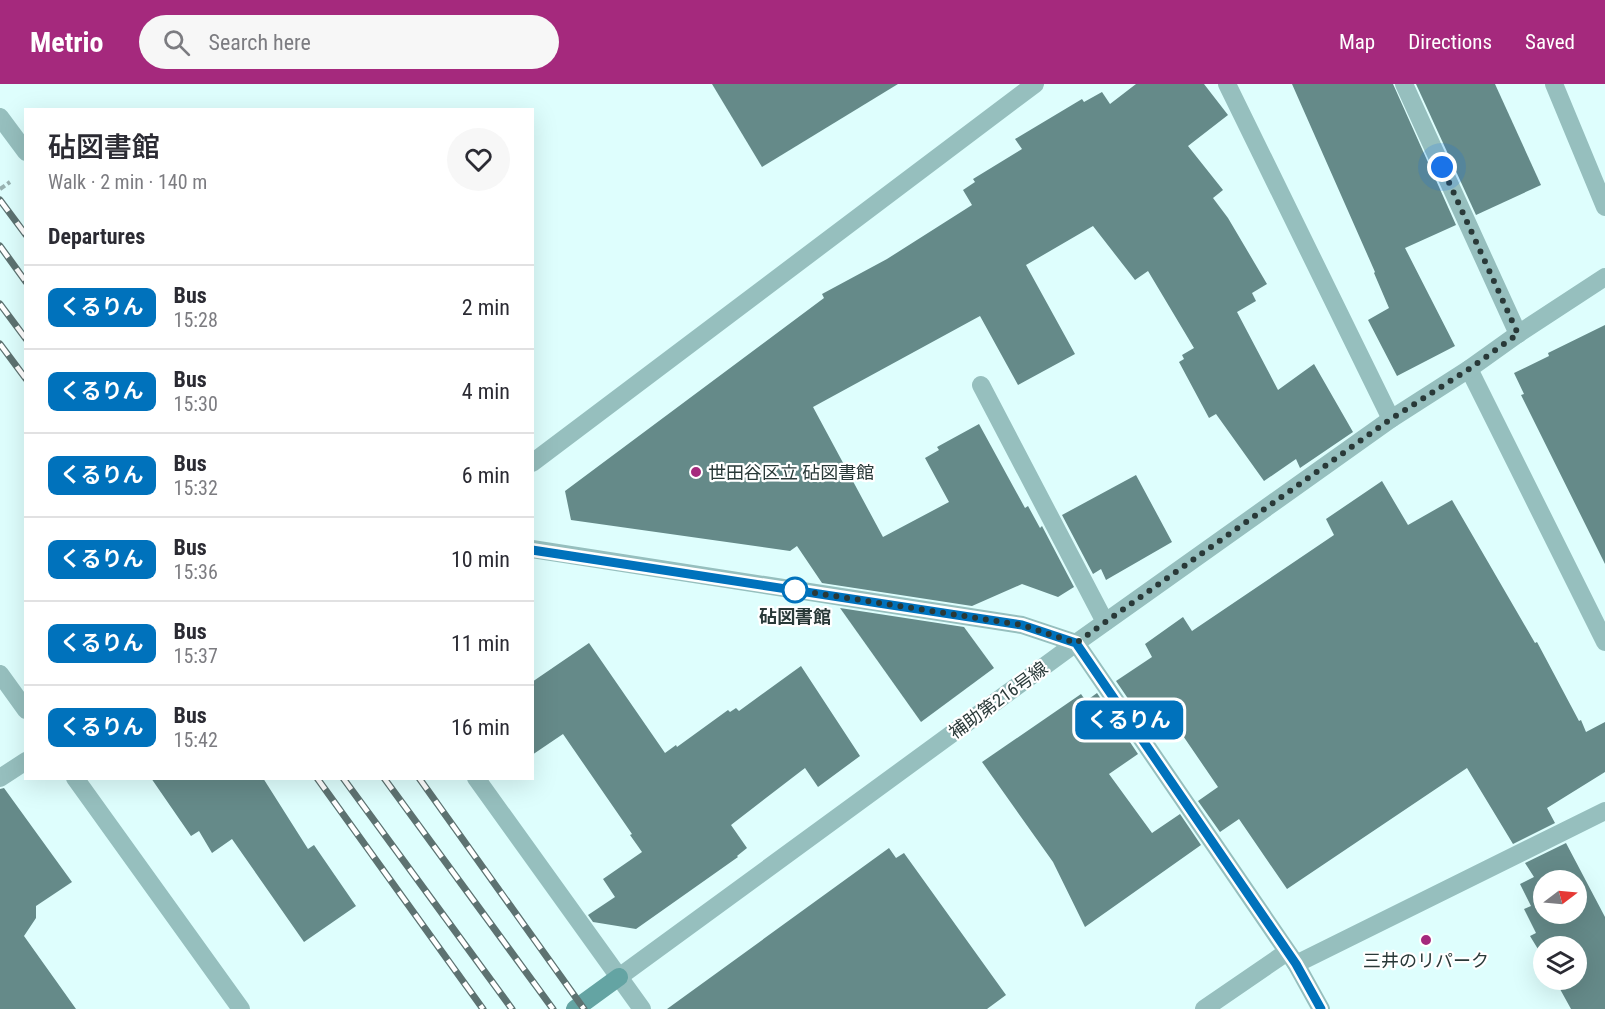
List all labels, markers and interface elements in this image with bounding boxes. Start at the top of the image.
search box [139,15,559,69]
text: Metrio [30,26,103,59]
icon: search [160,26,193,59]
text: Search here [208,30,311,55]
text: Map [1339,30,1375,54]
text: Directions [1408,30,1492,54]
text: Saved [1525,30,1575,54]
button: heart [447,128,510,191]
text: 砧図書館 [48,131,160,164]
your location [1427,152,1457,182]
text: Walk · 2 min · 140 m [48,170,207,194]
text: Departures [48,224,145,249]
text: Bus [174,283,207,308]
text: くるりん [60,295,144,319]
text: 2 min [462,295,510,320]
text: 15:28 [174,308,218,332]
text: Bus [174,367,207,392]
text: くるりん [60,379,144,403]
text: 4 min [462,379,510,404]
text: 15:30 [174,392,218,416]
text: Bus [174,451,207,476]
place label: 世田谷区立 砧図書館 [708,462,874,483]
text: くるりん [60,463,144,487]
text: 6 min [462,463,510,488]
marker: 世田谷区立 砧図書館 [689,465,703,479]
text: 15:32 [174,476,218,500]
text: Bus [174,535,207,560]
text: くるりん [60,547,144,571]
text: 10 min [451,547,510,572]
text: 15:36 [174,560,218,584]
marker: 砧図書館 [782,577,808,603]
place label: 砧図書館 [759,606,831,627]
text: Bus [174,619,207,644]
text: くるりん [60,631,144,655]
text: 11 min [451,631,510,656]
text: 15:37 [174,644,218,668]
street label: 補助第216号線 [945,657,1051,743]
line badge: くるりん [1087,700,1171,740]
text: Bus [174,703,207,728]
text: くるりん [1087,708,1171,732]
text: くるりん [60,715,144,739]
text: 16 min [451,715,510,740]
text: 15:42 [174,728,218,752]
north arrow [1533,870,1587,924]
map controls [1533,870,1587,990]
marker: 三井のリパーク [1419,933,1433,947]
button: layers [1533,936,1587,990]
place label: 三井のリパーク [1363,950,1489,971]

